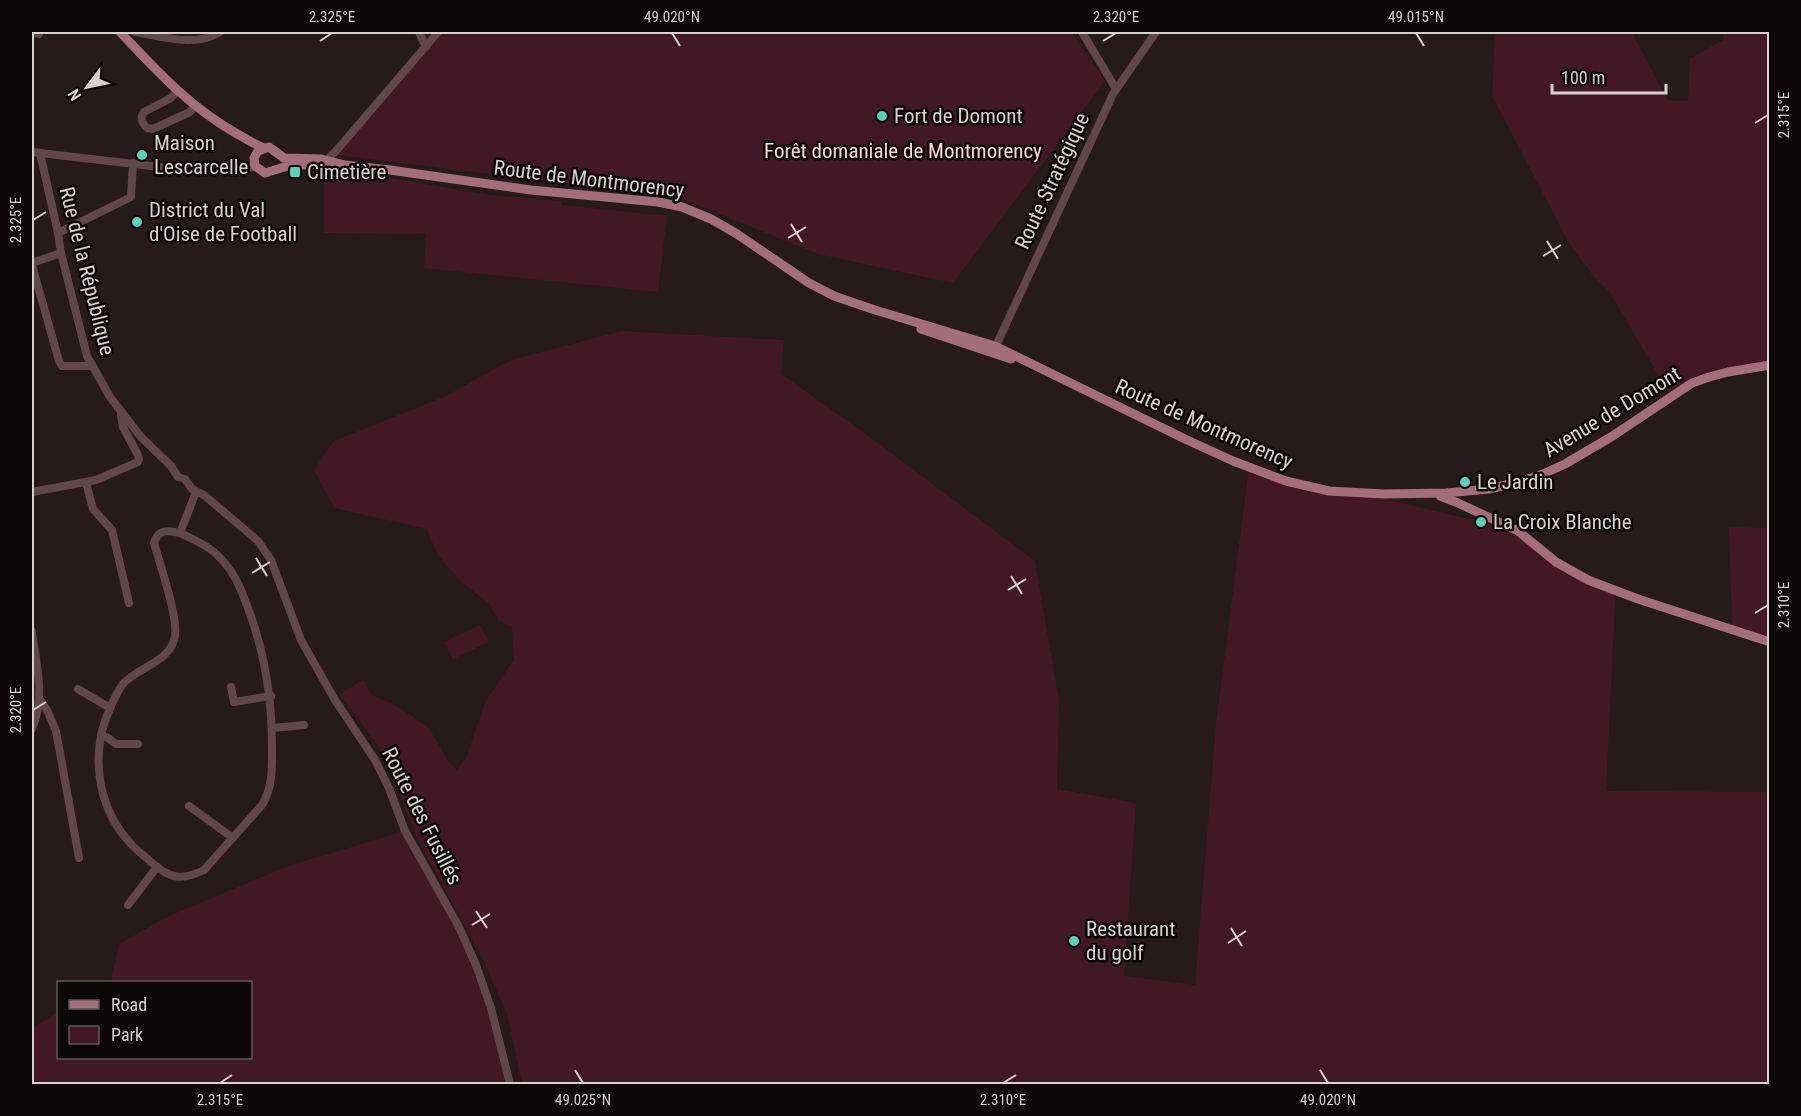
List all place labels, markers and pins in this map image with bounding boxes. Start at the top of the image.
place label: Fort de Domont [894,104,1023,128]
marker: Fort de Domont [875,109,889,123]
place label: Maison Lescarcelle [154,131,249,179]
marker: Maison Lescarcelle [135,148,149,162]
place label: Cimetière [307,160,386,184]
marker: Cimetière [288,165,302,179]
place label: District du Val d'Oise de Football [149,198,297,246]
marker: District du Val d'Oise de Football [130,215,144,229]
place label: Le Jardin [1477,470,1553,494]
marker: Le Jardin [1458,475,1472,489]
place label: La Croix Blanche [1493,510,1632,534]
marker: La Croix Blanche [1474,515,1488,529]
place label: Restaurant du golf [1086,917,1175,965]
marker: Restaurant du golf [1067,934,1081,948]

